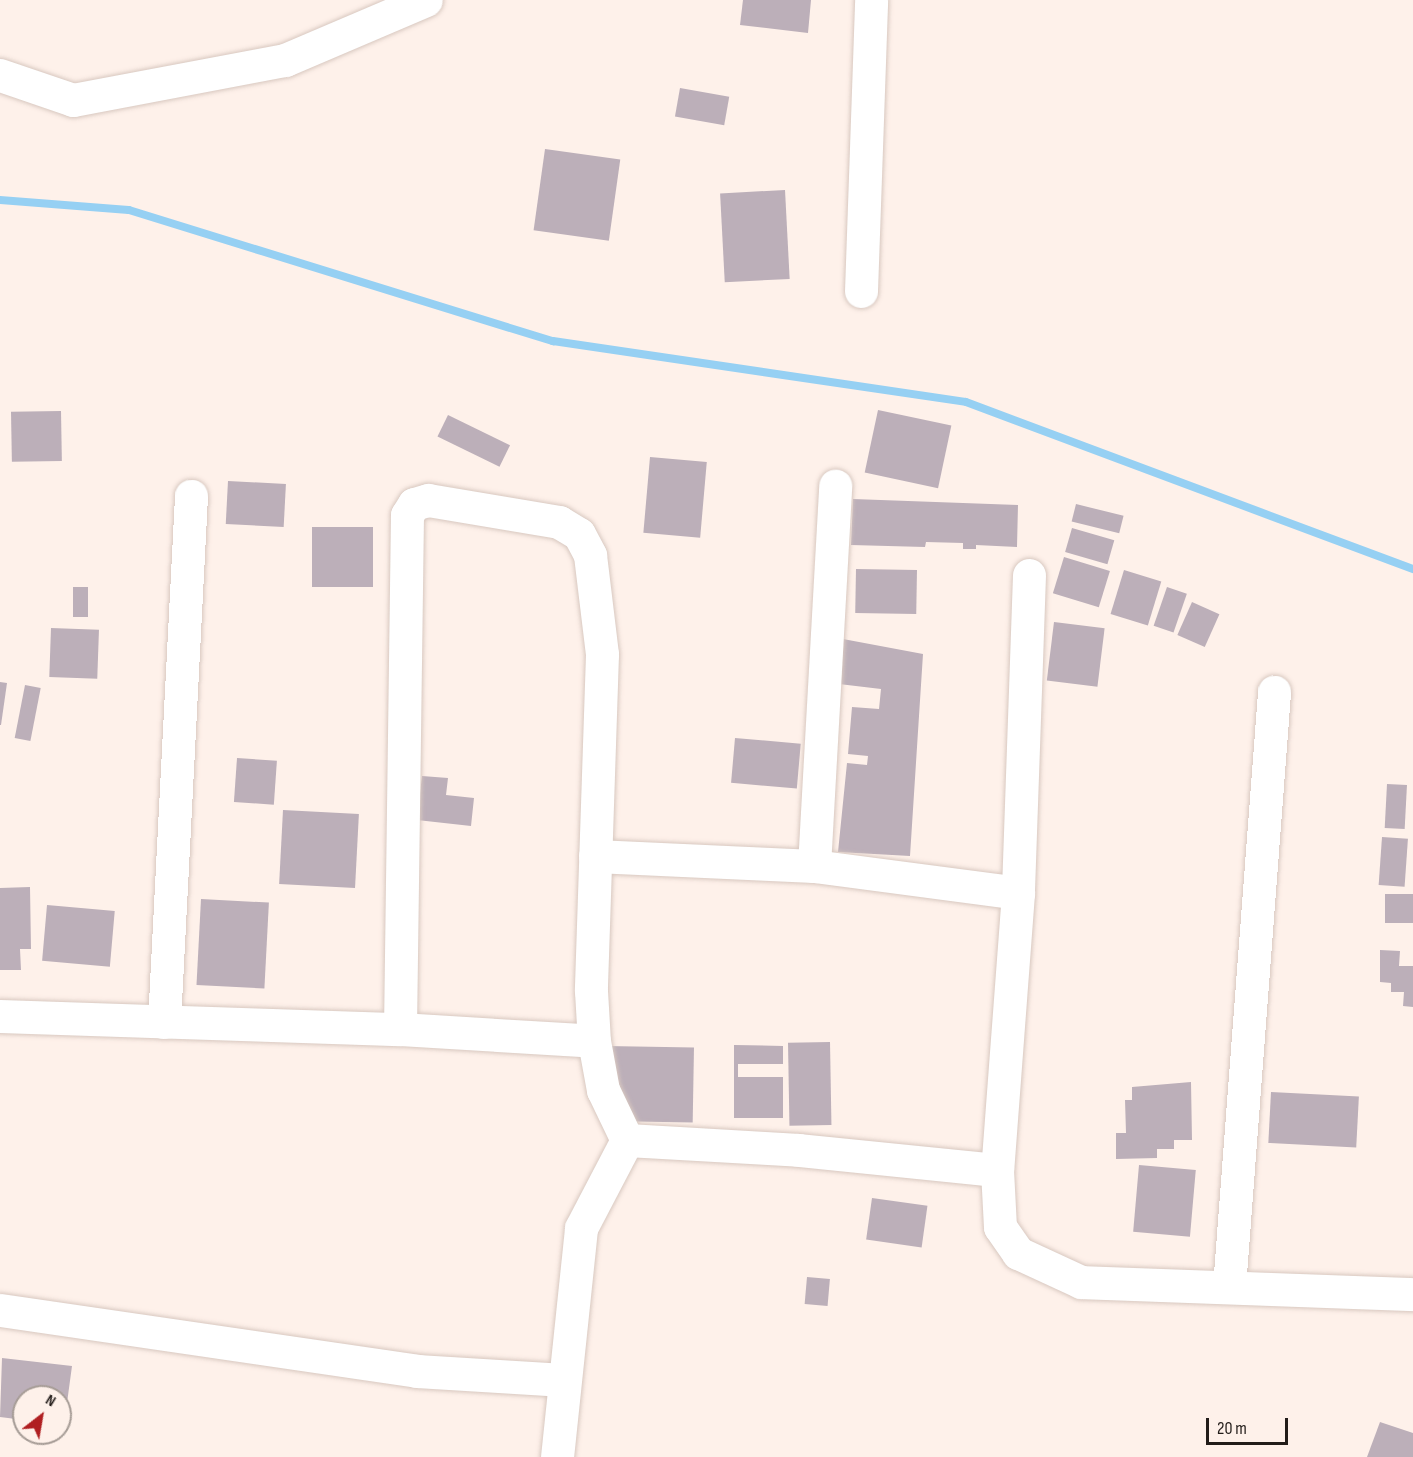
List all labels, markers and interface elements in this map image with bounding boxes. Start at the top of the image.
north arrow [12,1385,72,1445]
text: N [42,1391,59,1411]
scale bar [1209,1406,1292,1444]
text: 20 m [1217,1418,1247,1439]

